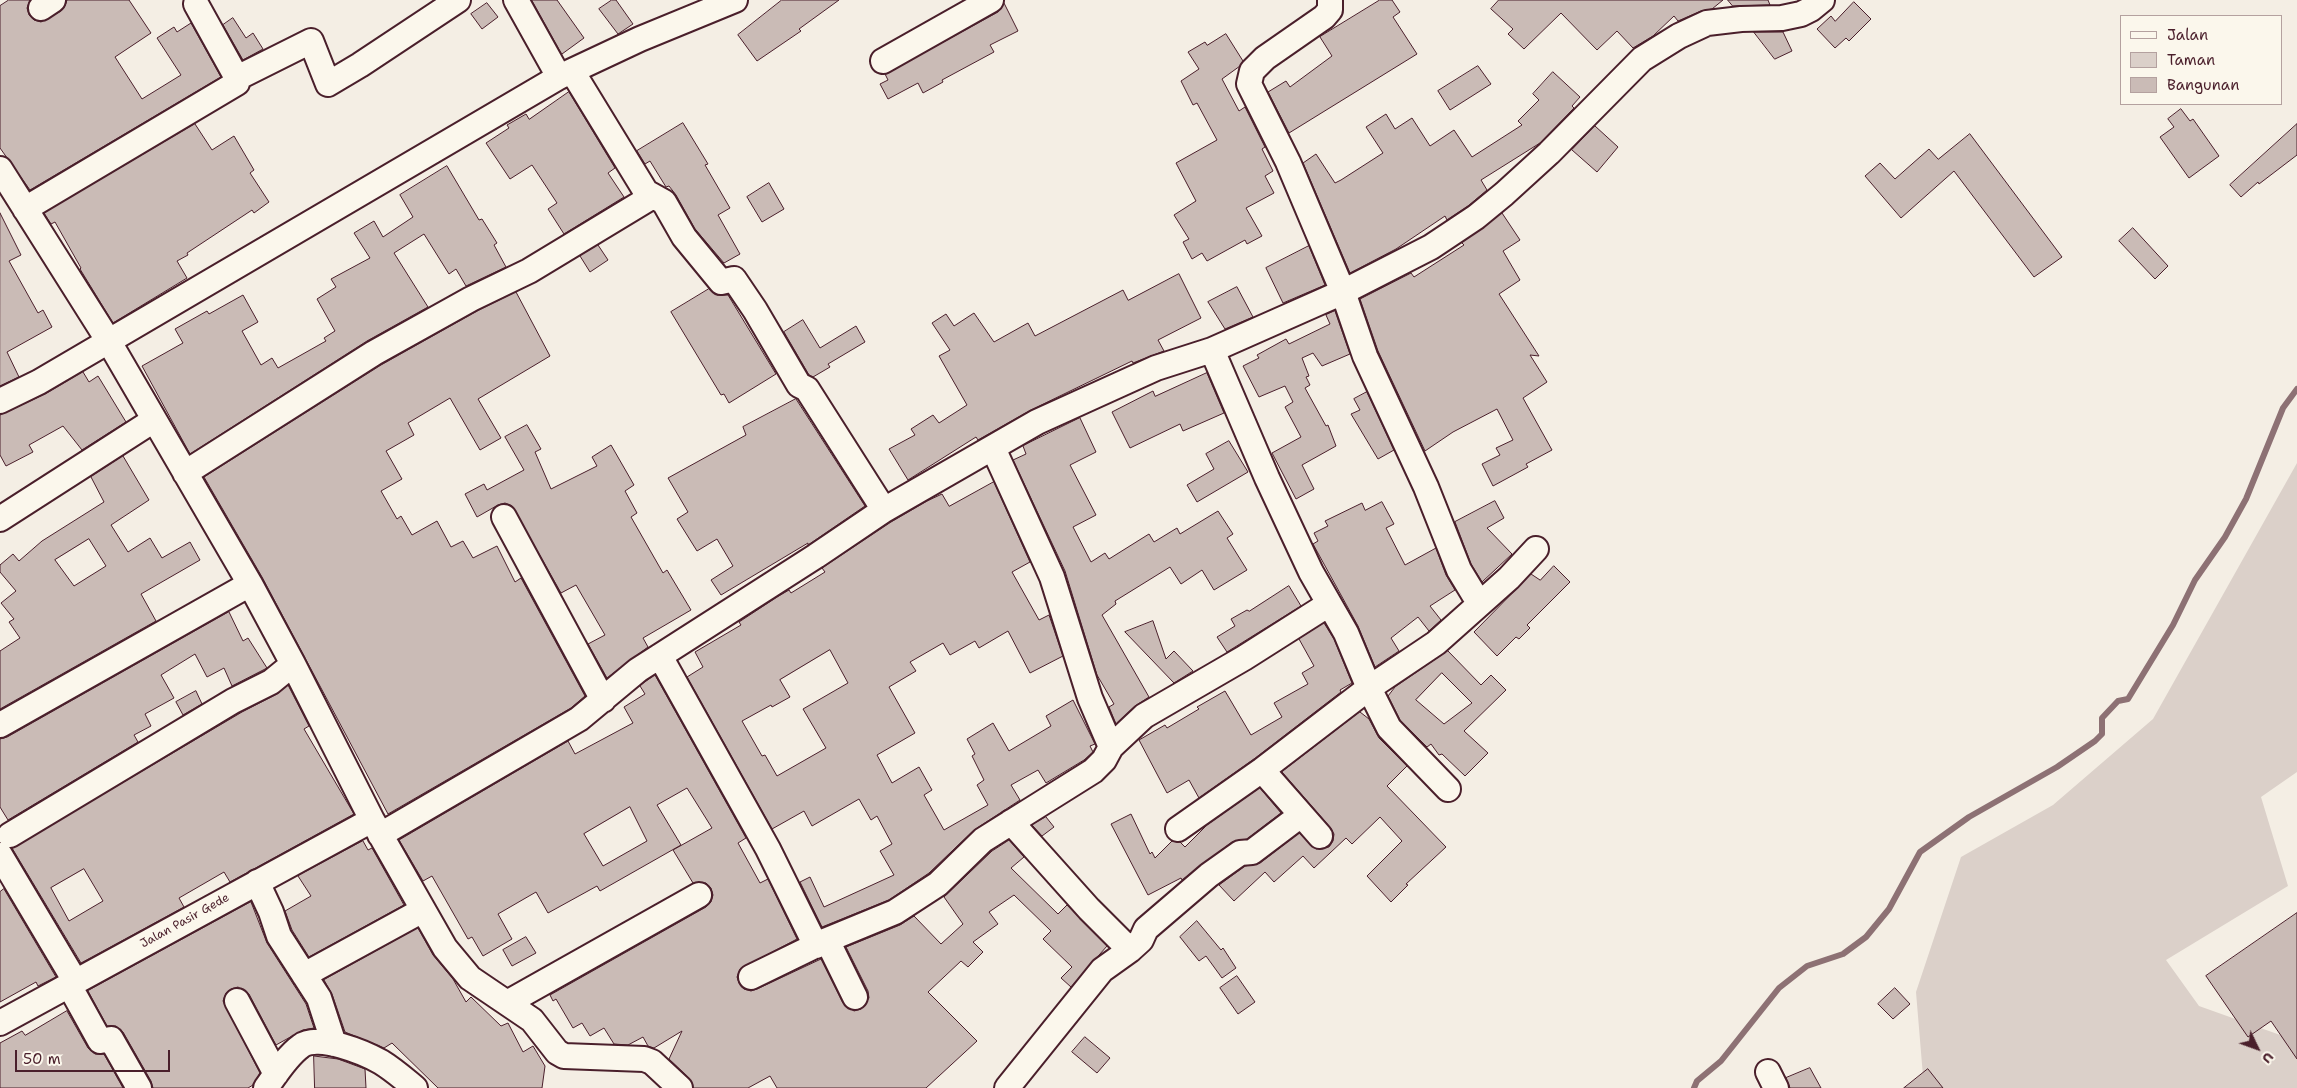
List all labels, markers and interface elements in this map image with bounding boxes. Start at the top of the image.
legend [2120,15,2282,105]
text: Jalan [2167,25,2208,45]
text: Taman [2167,50,2215,70]
text: Bangunan [2167,75,2239,95]
street label: Jalan Pasir Gede [138,891,232,951]
north arrow [2232,1023,2282,1073]
scale bar [18,1040,172,1072]
text: U [2258,1048,2278,1068]
text: 50 m [23,1049,61,1069]

